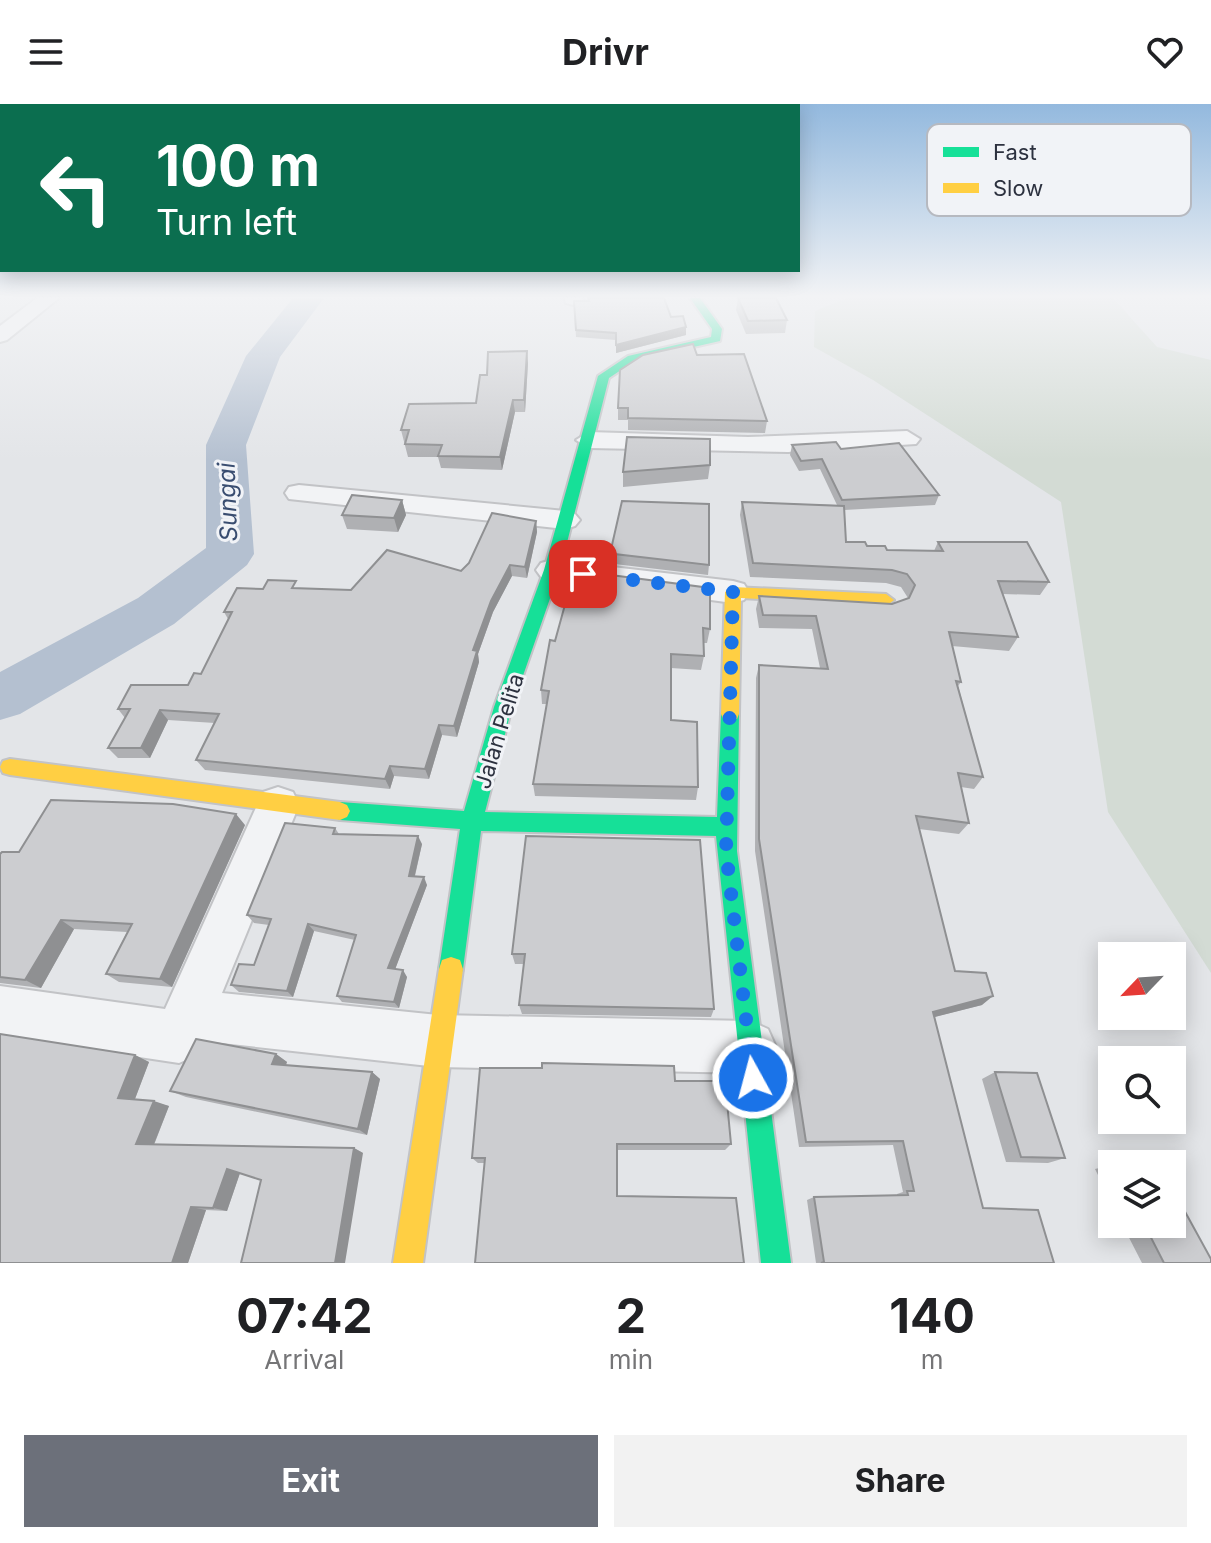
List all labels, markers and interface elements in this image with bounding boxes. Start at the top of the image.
icon: menu [24,30,68,74]
text: Drivr [562,30,649,74]
icon: heart [1143,30,1187,74]
legend [927,124,1191,216]
text: 100 m [156,132,320,200]
icon: left [24,136,128,240]
text: Fast [993,139,1037,165]
text: Slow [993,175,1043,201]
text: Turn left [156,200,297,244]
water label: Sungai [212,461,243,542]
pin [549,540,617,608]
icon: arrive [561,552,605,596]
street label: Jalan Pelita [469,670,529,792]
north arrow [1098,942,1186,1030]
map controls [1098,942,1186,1238]
position arrow [711,1036,795,1120]
button: search [1098,1046,1186,1134]
button: layers [1098,1150,1186,1238]
text: 07:42 [236,1286,373,1345]
text: 2 [616,1286,646,1345]
text: 140 [889,1286,975,1345]
text: Arrival [264,1344,344,1375]
text: min [609,1344,653,1375]
text: m [921,1344,943,1375]
button: Exit [24,1435,598,1527]
button: Share [614,1435,1187,1527]

